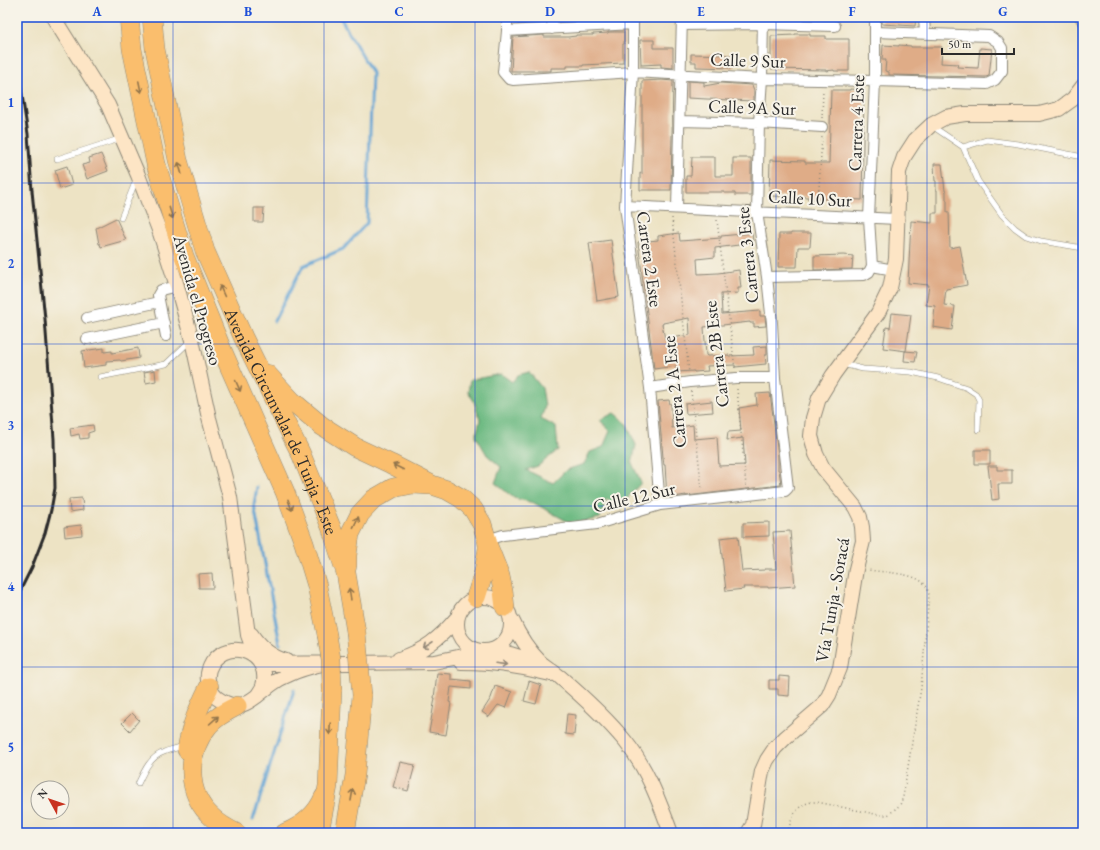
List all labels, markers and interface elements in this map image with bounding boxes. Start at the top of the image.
text: A [91,3,102,20]
text: B [244,3,252,20]
text: C [394,3,404,20]
text: D [545,3,555,20]
text: E [697,3,705,20]
text: F [848,3,856,20]
text: G [998,3,1008,20]
scale bar [942,30,1014,56]
text: 50 m [948,36,972,52]
street label: Calle 9 Sur [710,47,786,73]
street label: Carrera 4 Este [843,74,869,172]
one-way arrow [136,80,144,93]
text: 1 [8,94,15,111]
street label: Calle 9A Sur [708,94,796,120]
one-way arrow [176,162,183,175]
street label: Calle 10 Sur [767,184,853,212]
one-way arrow [168,206,175,219]
street label: Carrera 3 Este [731,206,763,304]
street label: Carrera 2 Este [632,210,668,308]
street label: Avenida el Progreso [168,231,228,368]
text: 2 [8,255,15,272]
one-way arrow [218,285,226,297]
street label: Carrera 2B Este [698,299,734,409]
street label: Avenida Circunvalar de Tunja - Este [220,303,344,537]
street label: Carrera 2 A Este [657,335,691,449]
one-way arrow [235,380,242,392]
text: 3 [8,417,15,434]
one-way arrow [392,463,404,470]
street label: Calle 12 Sur [590,476,678,518]
one-way arrow [287,499,295,511]
one-way arrow [353,516,360,528]
street label: Vía Tunja - Soracá [810,535,854,664]
text: 4 [8,578,15,595]
one-way arrow [346,588,354,601]
one-way arrow [423,641,434,650]
one-way arrow [494,660,507,668]
one-way arrow [209,716,219,725]
one-way arrow [327,722,334,735]
text: 5 [8,739,14,756]
north arrow [30,780,70,820]
text: N [34,786,51,801]
one-way arrow [348,789,356,802]

